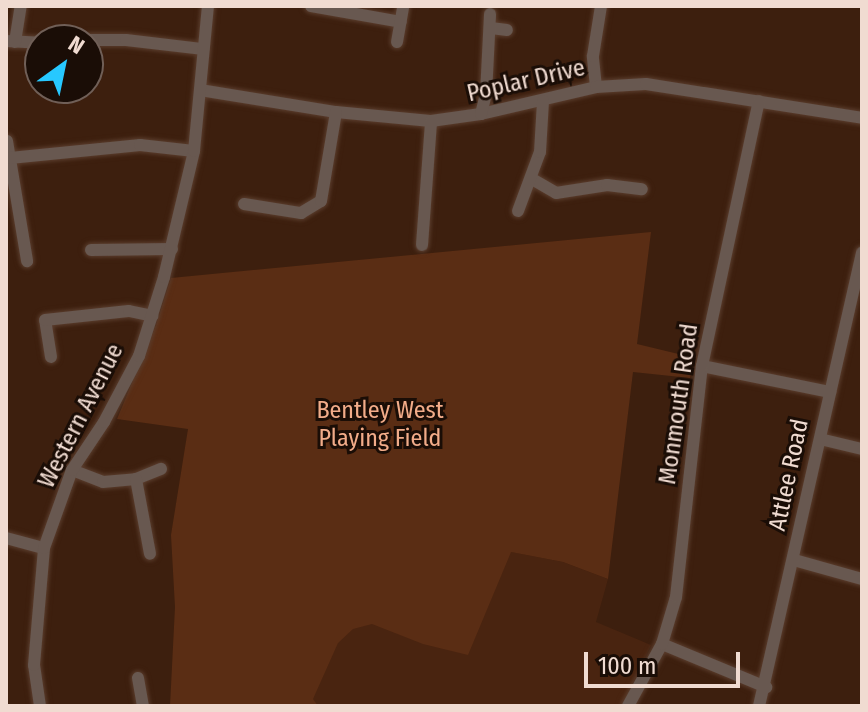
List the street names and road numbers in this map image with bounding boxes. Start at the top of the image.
street label: Poplar Drive [464,53,588,109]
street label: Monmouth Road [653,322,705,486]
street label: Western Avenue [32,339,130,493]
street label: Attlee Road [763,417,815,533]

